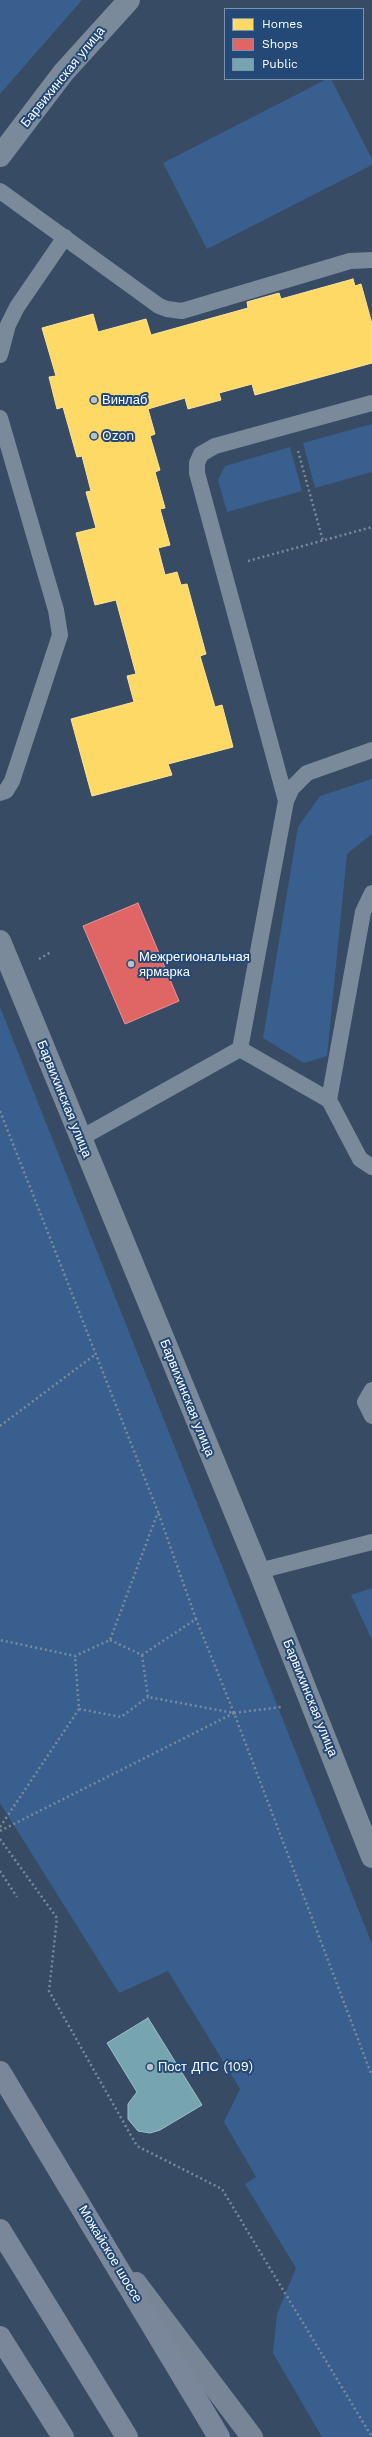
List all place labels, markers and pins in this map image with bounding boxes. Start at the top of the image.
place label: Винлаб [102,392,147,408]
marker: Винлаб [89,395,99,405]
place label: Ozon [102,428,134,444]
marker: Ozon [89,431,99,441]
place label: Межрегиональная ярмарка [139,949,250,980]
marker: Межрегиональная ярмарка [126,959,136,969]
place label: Пост ДПС (109) [158,2059,253,2075]
marker: Пост ДПС (109) [145,2062,155,2072]

